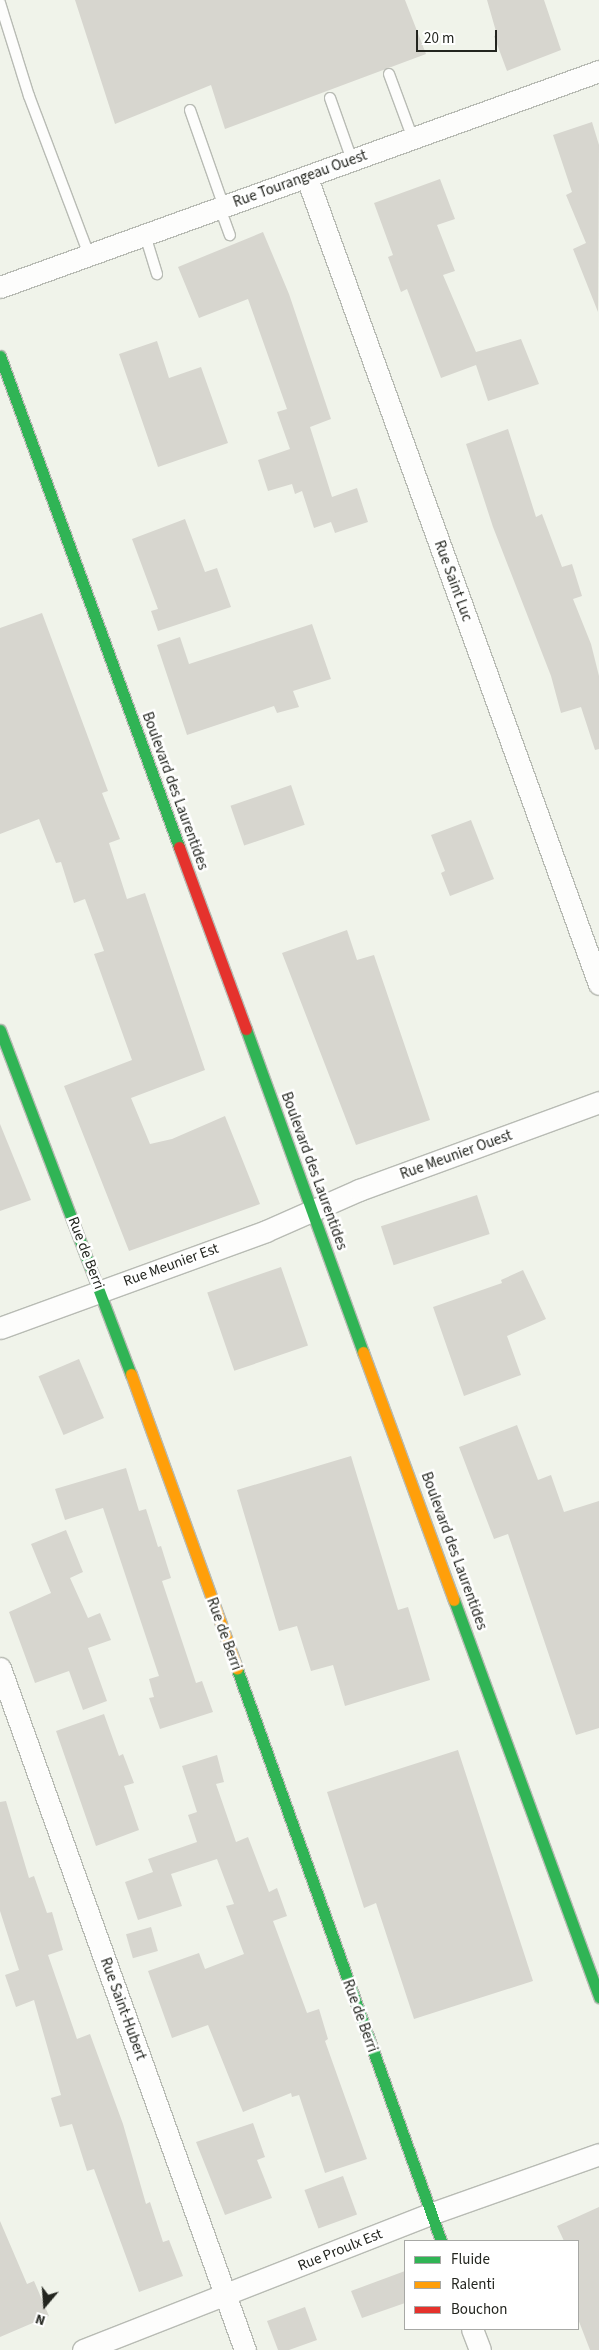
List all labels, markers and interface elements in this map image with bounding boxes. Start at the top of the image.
scale bar [419,20,500,52]
text: 20 m [424,28,454,49]
street label: Rue Tourangeau Ouest [231,146,369,212]
street label: Rue Saint Luc [430,538,476,624]
street label: Boulevard des Laurentides [138,710,212,872]
street label: Boulevard des Laurentides [277,1090,351,1252]
street label: Rue Meunier Ouest [398,1126,514,1184]
street label: Rue de Berri [64,1214,108,1292]
street label: Rue Meunier Est [121,1239,221,1291]
street label: Boulevard des Laurentides [417,1470,491,1632]
street label: Rue de Berri [203,1595,245,1673]
street label: Rue Saint-Hubert [96,1955,150,2063]
street label: Rue de Berri [339,1977,381,2055]
street label: Rue Proulx Est [295,2225,385,2275]
legend [404,2240,579,2330]
text: Fluide [451,2249,490,2270]
text: Ralenti [451,2274,495,2295]
north arrow [20,2280,70,2330]
text: Bouchon [451,2299,507,2320]
text: N [33,2308,48,2330]

